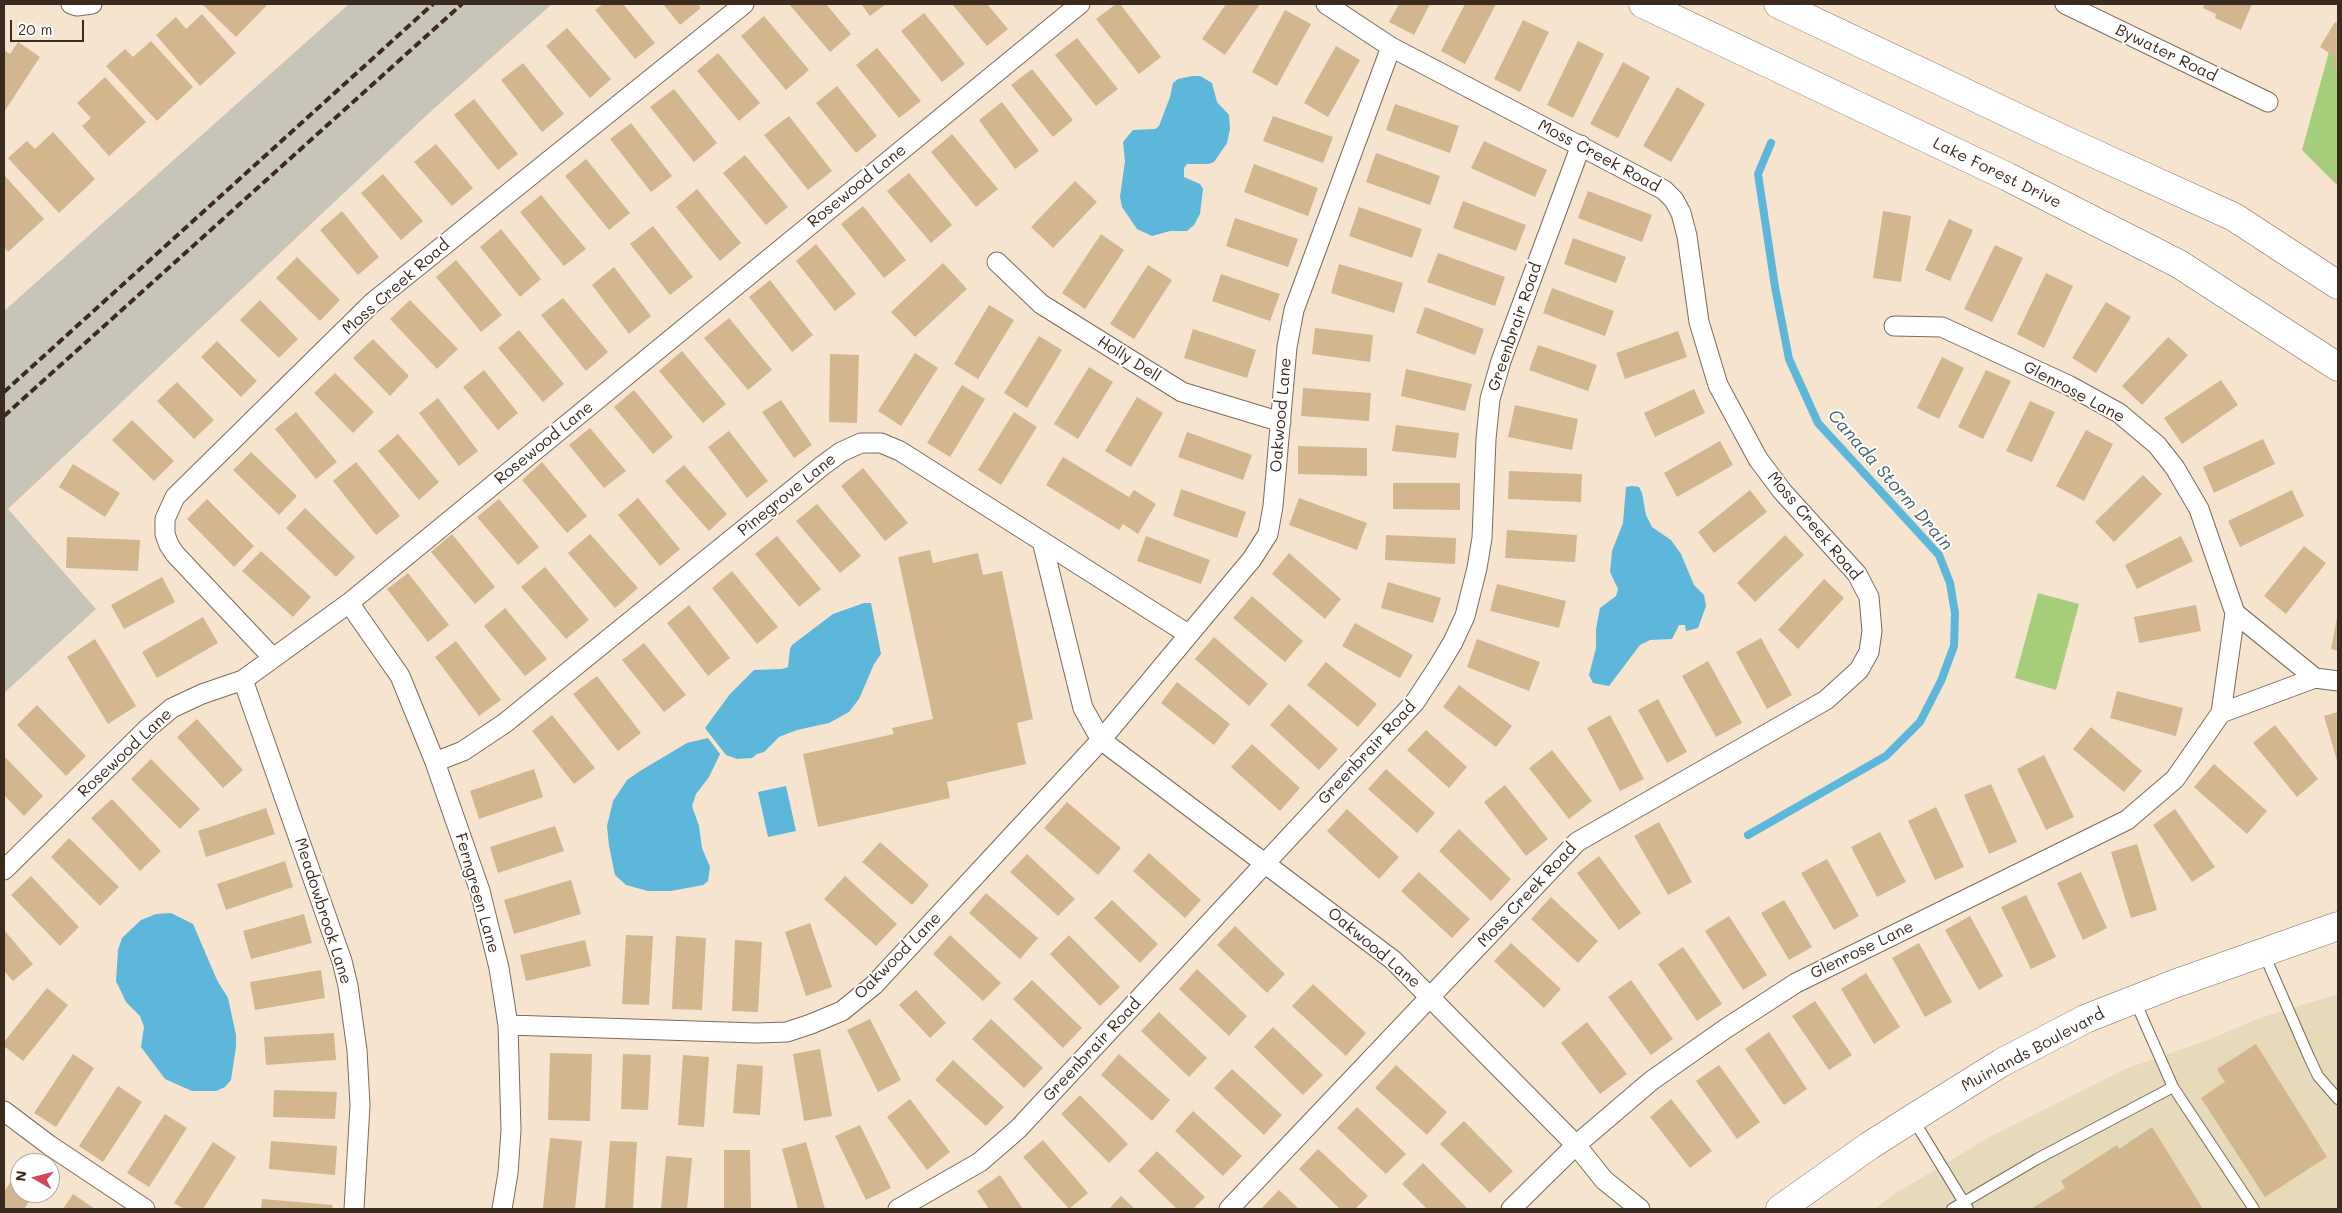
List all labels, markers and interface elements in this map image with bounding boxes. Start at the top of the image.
scale bar [12,10,86,42]
text: 20 m [18,19,52,39]
street label: Bywater Road [2112,20,2220,86]
street label: Moss Creek Road [1535,116,1663,196]
street label: Lake Forest Drive [1930,134,2064,212]
street label: Rosewood Lane [804,140,910,232]
street label: Moss Creek Road [339,235,453,339]
street label: Greenbrair Road [1484,260,1546,394]
street label: Holly Dell [1094,332,1164,386]
street label: Oakwood Lane [1266,357,1296,473]
street label: Glenrose Lane [2020,357,2128,427]
street label: Rosewood Lane [491,397,597,489]
water label: Canada Storm Drain [1823,405,1957,555]
street label: Pinegrove Lane [734,450,840,540]
street label: Moss Creek Road [1763,468,1865,584]
street label: Greenbrair Road [1314,697,1420,809]
street label: Rosewood Lane [74,705,176,801]
street label: Ferngreen Lane [451,831,503,955]
street label: Meadowbrook Lane [290,835,356,987]
street label: Moss Creek Road [1474,839,1580,951]
street label: Oakwood Lane [1324,904,1424,992]
street label: Oakwood Lane [851,909,945,1003]
street label: Glenrose Lane [1807,917,1917,983]
street label: Greenbrair Road [1039,994,1145,1106]
street label: Muirlands Boulevard [1958,1004,2108,1096]
north arrow [10,1153,60,1203]
text: N [10,1169,31,1183]

